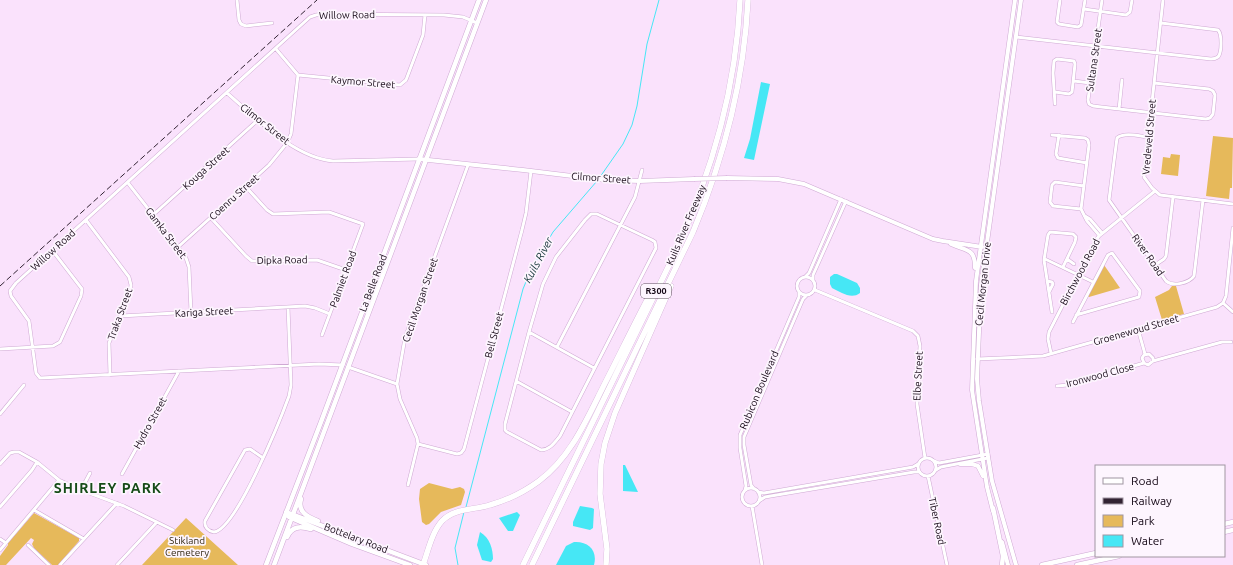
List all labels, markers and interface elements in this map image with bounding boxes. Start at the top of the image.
street label: Willow Road [319,9,375,21]
street label: Sultana Street [1084,28,1104,92]
street label: Kaymor Street [330,74,396,90]
street label: Vredeveld Street [1140,99,1158,175]
street label: Cilmor Street [238,101,292,147]
street label: Kouga Street [181,144,232,192]
street label: Cilmor Street [571,170,631,186]
street label: Coenru Street [207,172,261,222]
street label: Kuils River Freeway [664,183,708,267]
street label: Gamka Street [143,205,189,261]
street label: Willow Road [28,227,78,273]
street label: River Road [1130,232,1166,278]
water label: Kuils River [521,235,555,285]
street label: Birchwood Road [1058,237,1102,307]
street label: Cecil Morgan Drive [973,241,993,327]
street label: Palmiet Road [328,249,358,309]
street label: La Belle Road [357,253,389,313]
street label: Dipka Road [256,254,308,266]
street label: Cecil Morgan Street [400,256,440,344]
road number: R300 [641,284,671,298]
street label: Traka Street [106,286,135,342]
street label: Kariga Street [174,305,234,319]
street label: Bell Street [483,311,505,359]
street label: Groenewoud Street [1092,313,1180,347]
street label: Rubicon Boulevard [737,349,781,431]
street label: Elbe Street [911,351,925,401]
street label: Ironwood Close [1065,361,1135,389]
street label: Hydro Street [131,395,169,451]
legend [1095,465,1225,557]
text: Road [1131,474,1159,487]
district label: SHIRLEY PARK [54,480,162,496]
text: Railway [1131,494,1172,507]
street label: Tiber Road [927,496,947,546]
text: Park [1131,514,1155,527]
street label: Bottelary Road [323,521,390,555]
text: Water [1131,534,1164,547]
park label: Stikland Cemetery [165,535,209,558]

